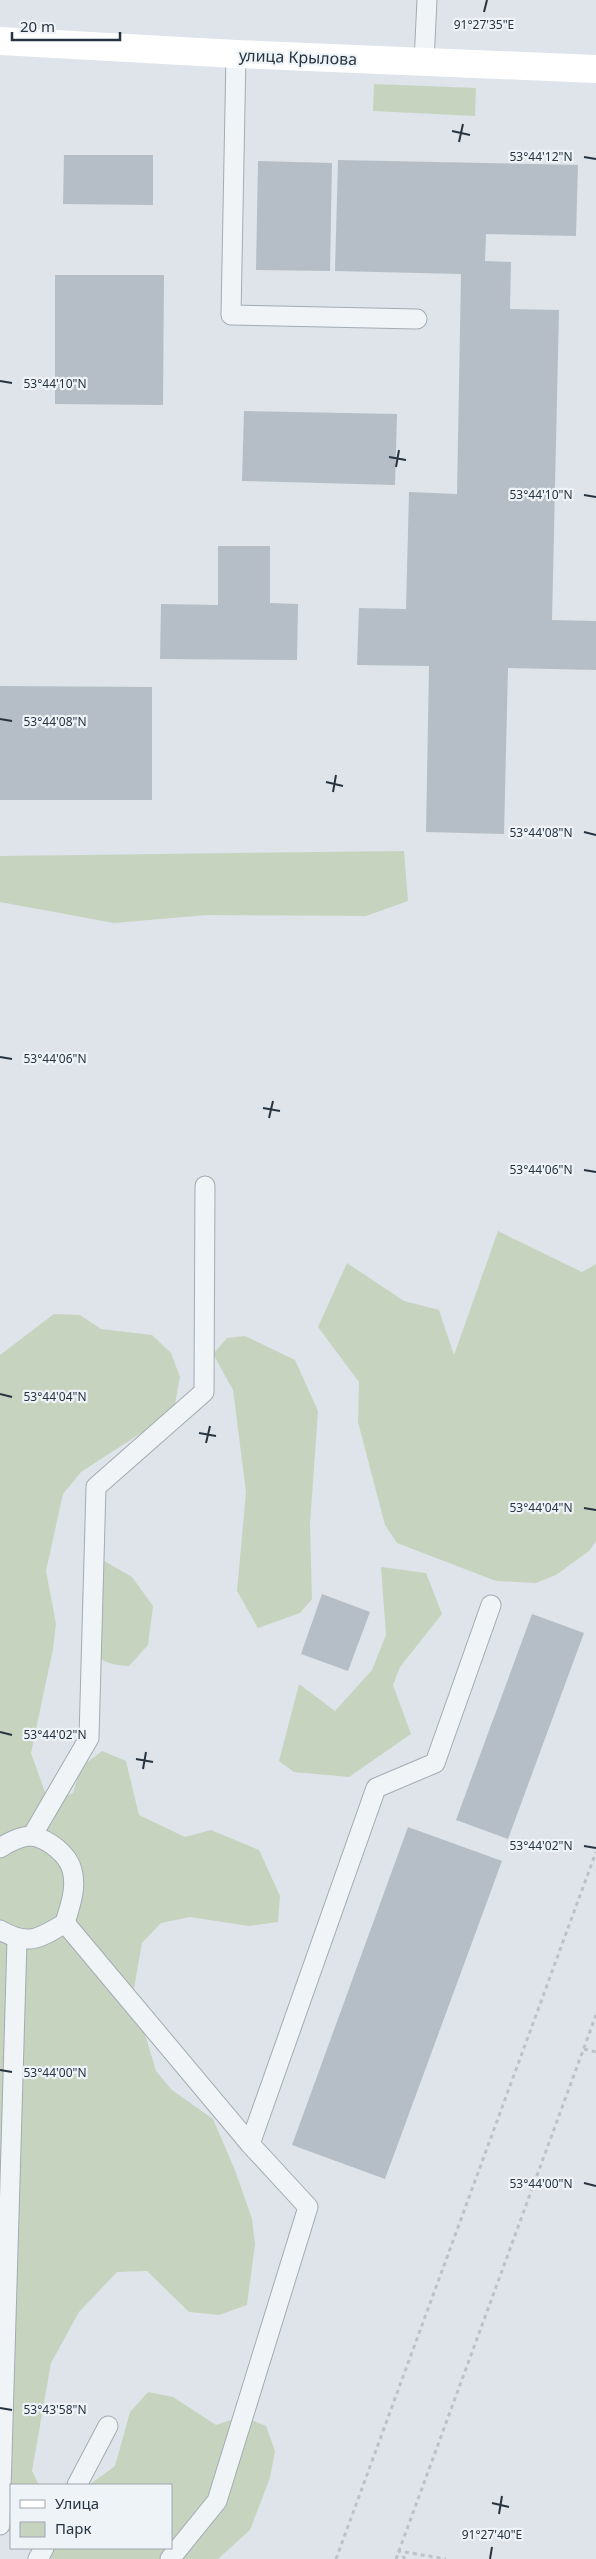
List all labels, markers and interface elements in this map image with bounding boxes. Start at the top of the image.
scale bar [12,10,120,42]
text: 20 m [20,16,55,36]
text: 91°27'35"E [454,16,514,33]
street label: улица Крылова [239,44,357,70]
text: 53°44'12"N [509,148,573,165]
text: 53°44'10"N [23,375,87,392]
text: 53°44'10"N [509,486,573,503]
text: 53°44'08"N [23,713,87,730]
text: 53°44'08"N [509,824,573,841]
text: 53°44'06"N [23,1050,87,1067]
text: 53°44'06"N [509,1161,573,1178]
text: 53°44'04"N [23,1388,87,1405]
text: 53°44'04"N [509,1499,573,1516]
text: 53°44'02"N [23,1726,87,1743]
text: 53°44'02"N [509,1837,573,1854]
text: 53°44'00"N [23,2064,87,2081]
text: 53°44'00"N [509,2175,573,2192]
text: 53°43'58"N [23,2401,87,2418]
legend [10,2484,172,2549]
text: Улица [55,2493,99,2513]
text: Парк [55,2518,91,2538]
text: 91°27'40"E [462,2526,522,2543]

